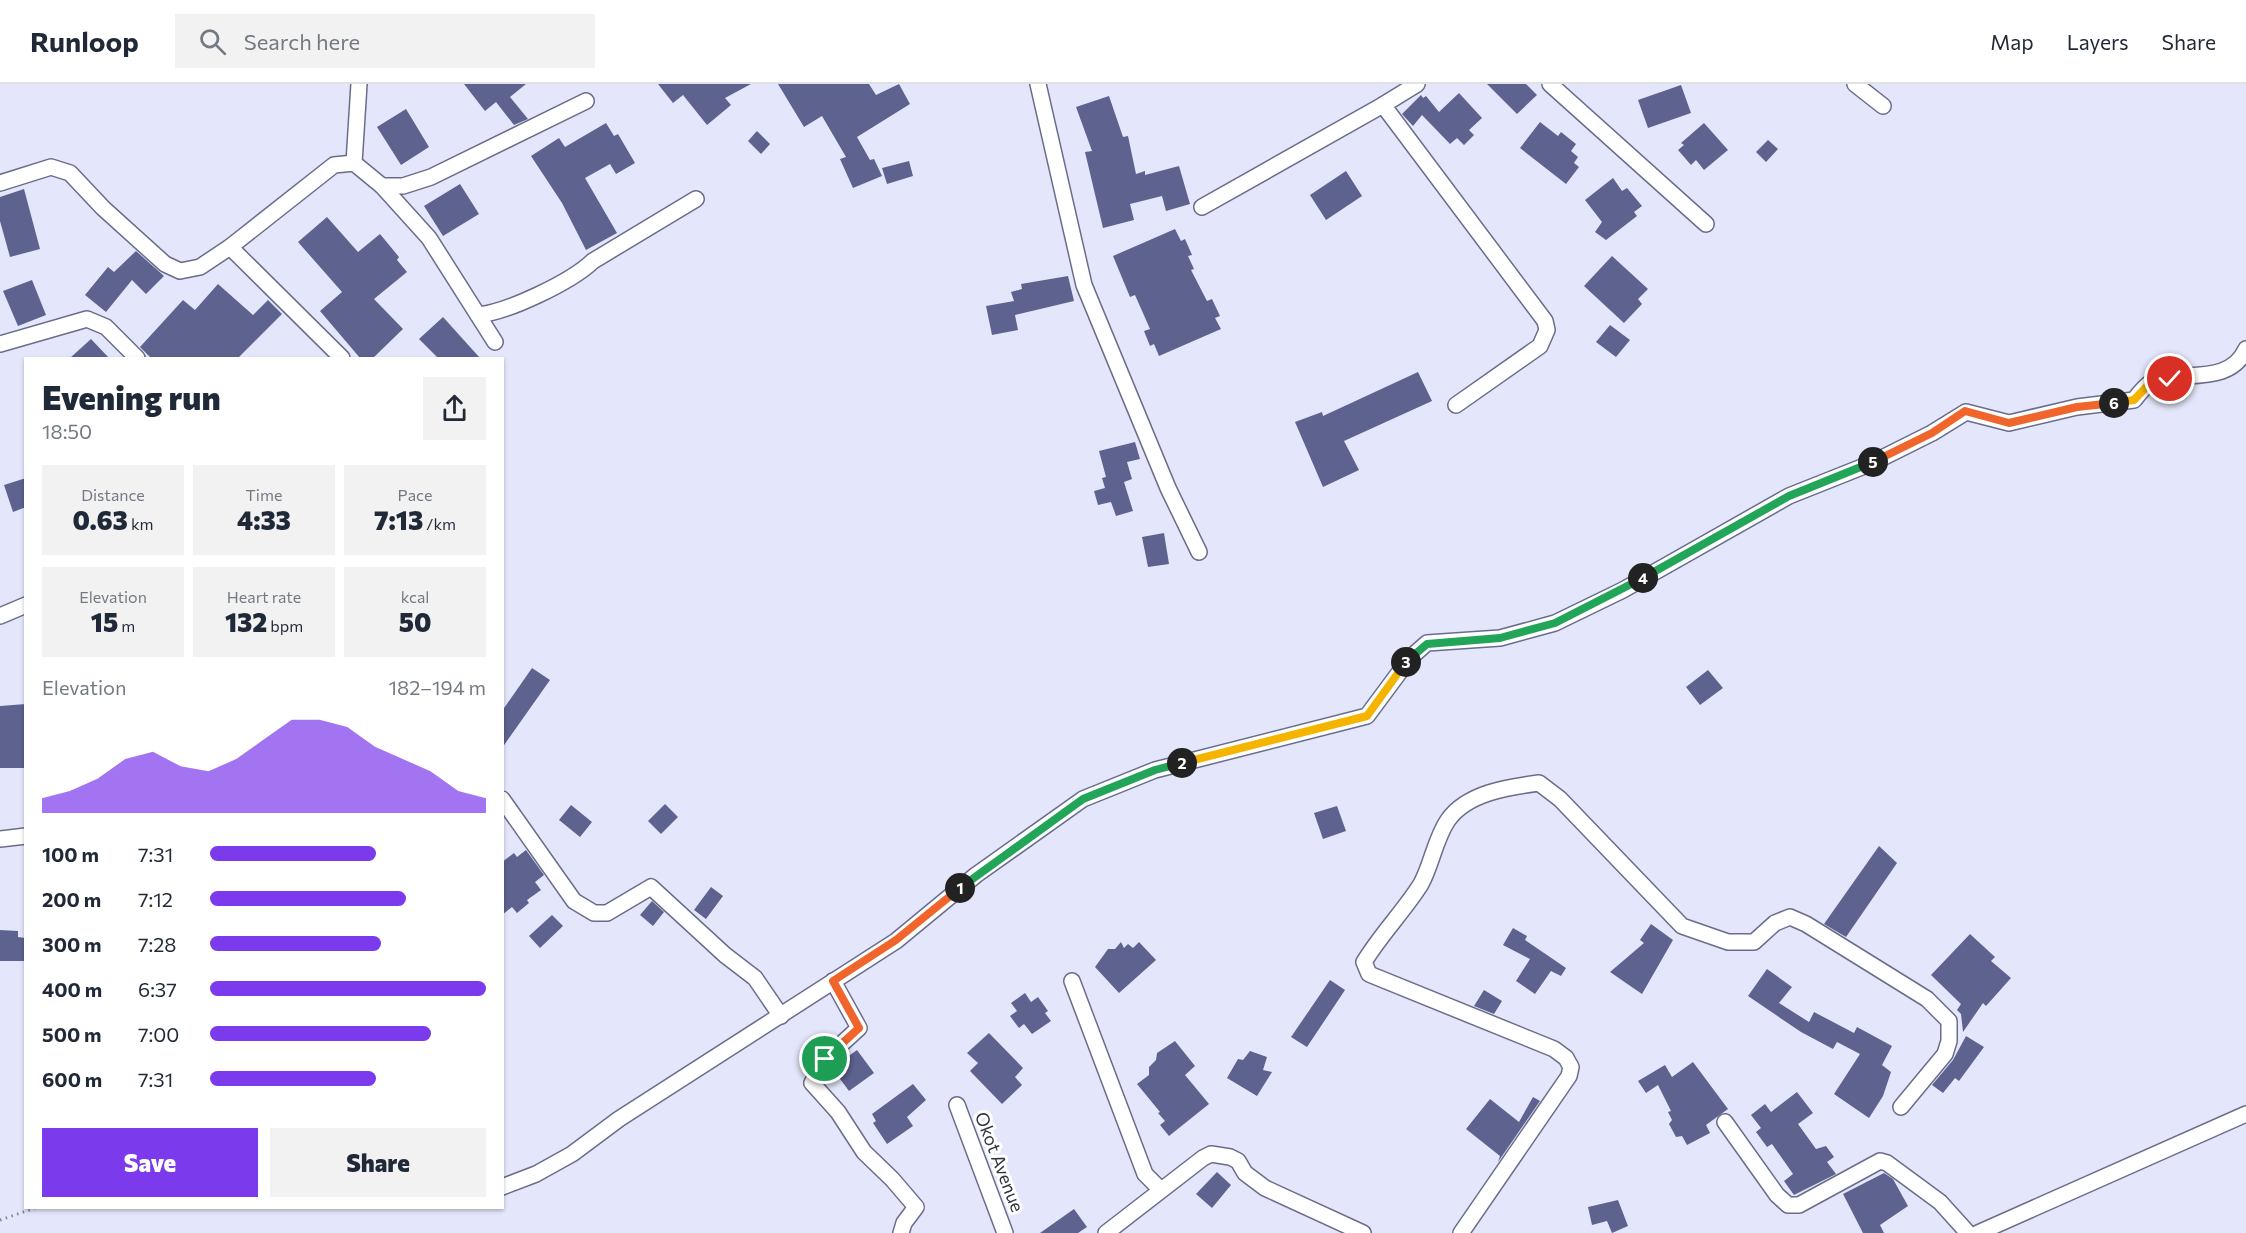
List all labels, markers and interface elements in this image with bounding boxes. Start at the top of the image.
search box [175,14,595,68]
text: Runloop [30,24,139,58]
icon: search [196,25,229,58]
text: Search here [244,28,360,55]
text: Map [1990,29,2034,54]
text: Layers [2067,29,2129,54]
text: Share [2162,29,2216,54]
pin [2144,353,2195,404]
icon: check [2153,362,2186,395]
text: Evening run [42,376,221,417]
button: share [423,377,486,440]
pin: 6 [2099,388,2129,418]
text: 6 [2109,393,2119,412]
text: 18:50 [42,419,92,443]
pin: 5 [1858,447,1888,477]
text: 5 [1868,452,1878,471]
text: Distance [81,485,145,504]
text: Time [246,485,282,504]
text: Pace [398,485,432,504]
text: 0.63 [72,504,128,535]
text: 4:33 [237,504,291,535]
text: 7:13 [374,504,423,535]
text: km [128,514,154,533]
text: /km [423,514,456,533]
pin: 4 [1628,563,1658,593]
text: 4 [1638,568,1648,587]
text: Elevation [79,587,147,606]
text: Heart rate [227,587,301,606]
text: kcal [401,587,429,606]
text: 15 [91,606,118,637]
text: 132 [225,606,267,637]
text: 50 [399,606,431,637]
text: m [118,616,135,635]
text: bpm [267,616,303,635]
pin: 3 [1391,647,1421,677]
text: 3 [1401,652,1411,671]
text: Elevation [42,675,127,699]
text: 182–194 m [389,675,486,699]
pin: 2 [1167,748,1197,778]
text: 2 [1177,753,1187,772]
text: 100 m [42,842,99,866]
text: 7:31 [138,842,173,866]
pin: 1 [945,873,975,903]
text: 1 [956,878,964,897]
text: 200 m [42,887,101,911]
text: 7:12 [138,887,173,911]
text: 300 m [42,932,102,956]
text: 7:28 [138,932,176,956]
text: 400 m [42,977,102,1001]
text: 6:37 [138,977,177,1001]
text: 500 m [42,1022,102,1046]
text: 7:00 [138,1022,179,1046]
pin [799,1033,850,1084]
icon: arrive [808,1042,841,1075]
text: 600 m [42,1067,102,1091]
text: 7:31 [138,1067,173,1091]
street label: Okot Avenue [971,1108,1029,1215]
button: Save [42,1128,258,1197]
button: Share [270,1128,486,1197]

